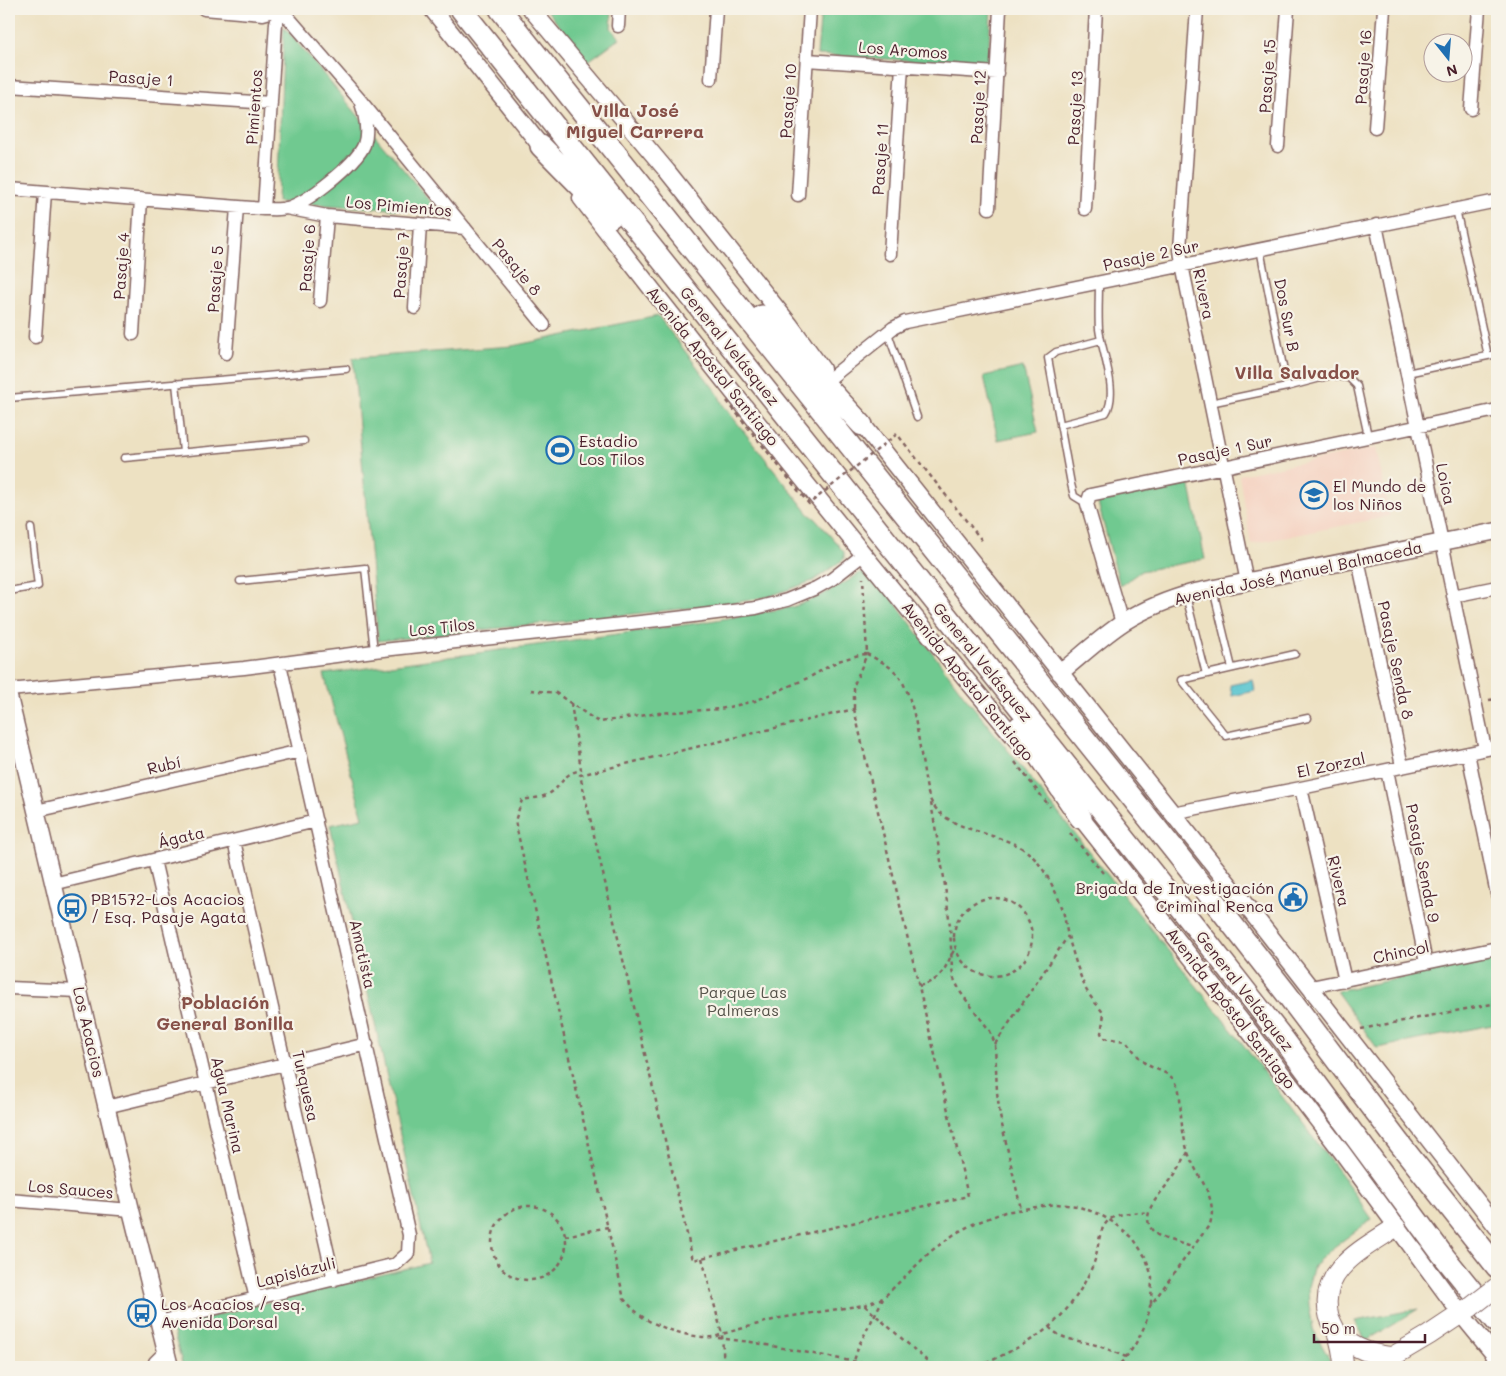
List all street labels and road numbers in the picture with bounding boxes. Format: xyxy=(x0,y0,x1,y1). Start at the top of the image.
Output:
street label: Pasaje 16 xyxy=(1349,29,1376,105)
street label: Los Aromos xyxy=(858,36,948,63)
street label: Pasaje 15 xyxy=(1253,38,1280,114)
street label: Pasaje 10 xyxy=(774,63,801,139)
street label: Pasaje 1 xyxy=(108,65,174,90)
street label: Pimientos xyxy=(240,69,267,145)
street label: Pasaje 12 xyxy=(965,69,990,144)
street label: Pasaje 13 xyxy=(1062,70,1087,146)
street label: Pasaje 11 xyxy=(867,122,892,196)
street label: Los Pimientos xyxy=(345,190,453,221)
street label: Pasaje 6 xyxy=(294,224,319,292)
street label: Pasaje 4 xyxy=(108,231,133,300)
street label: Pasaje 7 xyxy=(388,231,413,299)
street label: Pasaje 8 xyxy=(488,234,547,300)
street label: Pasaje 2 Sur xyxy=(1101,234,1201,275)
street label: Pasaje 5 xyxy=(202,245,227,313)
street label: Rivera xyxy=(1189,267,1220,321)
street label: Dos Sur B xyxy=(1270,276,1305,353)
street label: Avenida Apóstol Santiago xyxy=(643,282,784,450)
street label: General Velásquez xyxy=(676,282,785,410)
street label: Pasaje 1 Sur xyxy=(1176,429,1274,470)
street label: Loica xyxy=(1432,461,1461,507)
street label: Avenida José Manuel Balmaceda xyxy=(1172,536,1424,609)
street label: Avenida Apóstol Santiago xyxy=(898,597,1039,765)
street label: General Velásquez xyxy=(929,598,1038,726)
street label: Pasaje Senda 8 xyxy=(1374,599,1419,721)
street label: Los Tilos xyxy=(408,613,476,640)
street label: El Zorzal xyxy=(1295,747,1367,782)
street label: Rubí xyxy=(145,750,183,779)
street label: Pasaje Senda 9 xyxy=(1402,802,1445,924)
street label: Ágata xyxy=(155,821,206,852)
street label: Rivera xyxy=(1323,853,1356,908)
street label: Amatista xyxy=(345,917,382,991)
street label: Avenida Apóstol Santiago xyxy=(1162,923,1301,1093)
street label: General Velásquez xyxy=(1192,926,1299,1055)
street label: Chincol xyxy=(1371,935,1431,968)
street label: Los Acacios xyxy=(69,984,110,1079)
street label: Turquesa xyxy=(288,1048,325,1124)
street label: Agua Marina xyxy=(207,1054,250,1155)
street label: Los Sauces xyxy=(27,1174,115,1203)
street label: Lapislázuli xyxy=(254,1251,338,1292)

